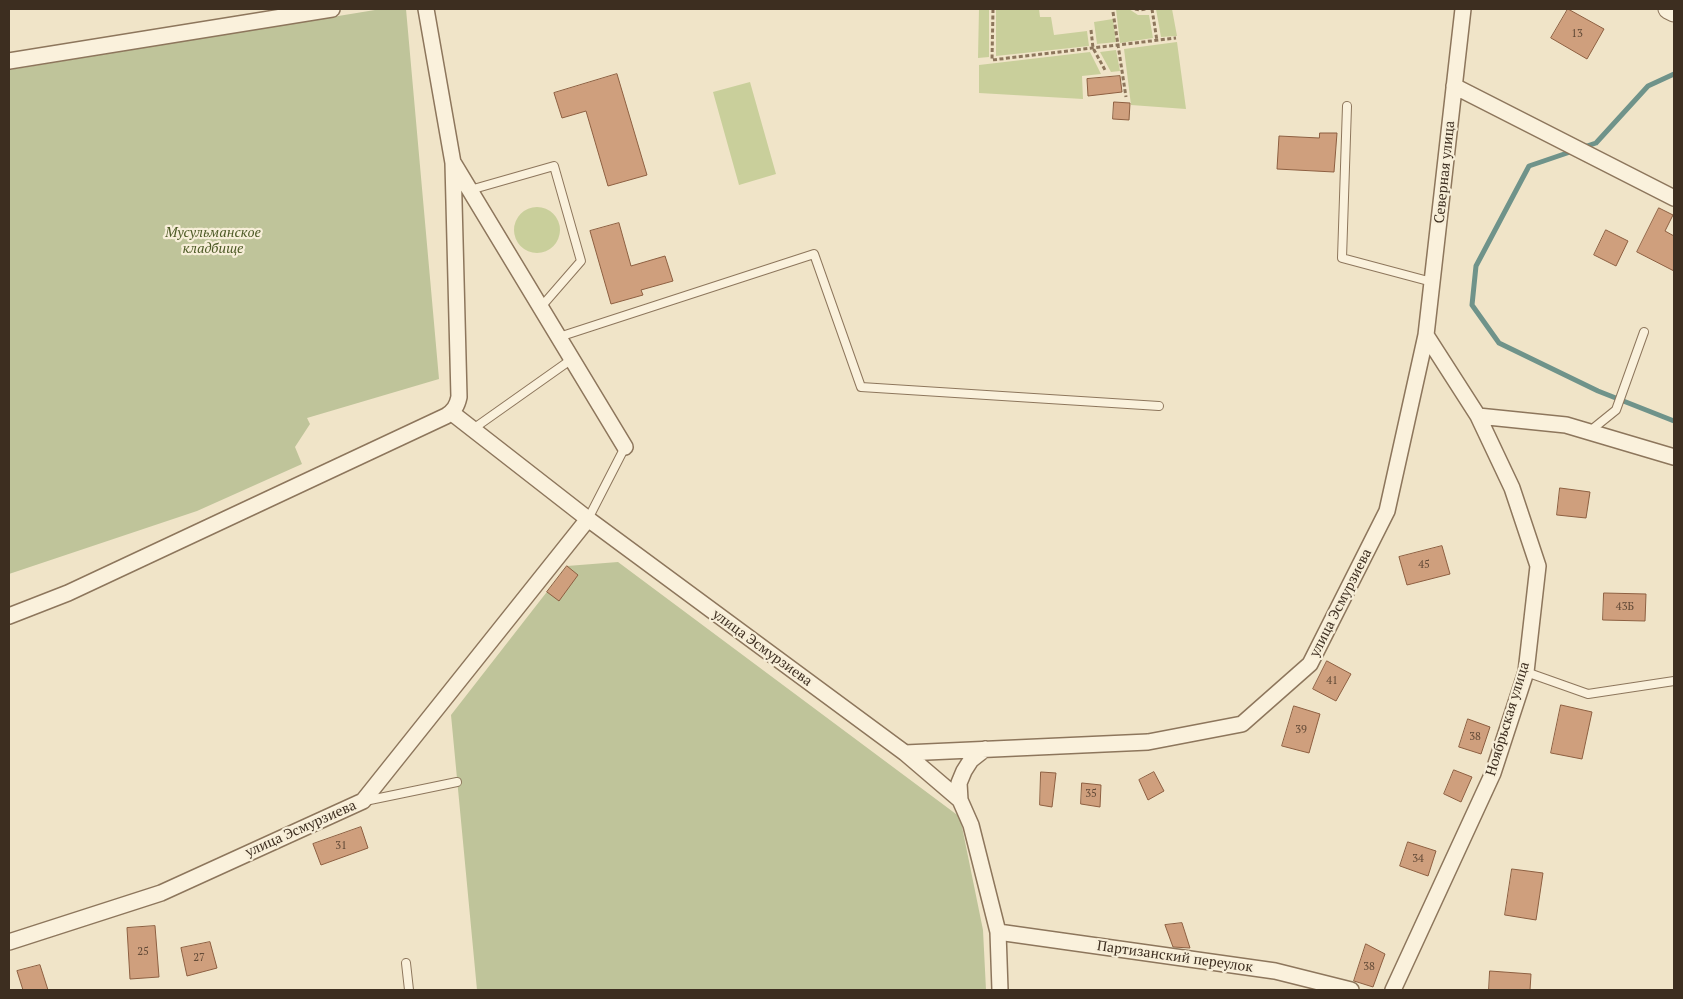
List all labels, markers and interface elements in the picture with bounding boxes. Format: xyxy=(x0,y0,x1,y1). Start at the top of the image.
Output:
house number: 13 xyxy=(1571,27,1583,41)
street label: Северная улица xyxy=(1431,120,1459,224)
park label: Мусульманское кладбище xyxy=(165,225,261,258)
street label: улица Эсмурзиева xyxy=(1306,546,1376,660)
house number: 45 xyxy=(1418,558,1430,572)
house number: 43Б xyxy=(1616,600,1634,614)
street label: улица Эсмурзиева xyxy=(709,606,815,690)
street label: Ноябрьская улица xyxy=(1483,660,1533,778)
house number: 41 xyxy=(1326,674,1338,688)
house number: 39 xyxy=(1295,723,1307,737)
house number: 38 xyxy=(1469,730,1481,744)
house number: 35 xyxy=(1085,787,1097,801)
street label: улица Эсмурзиева xyxy=(243,797,359,861)
house number: 31 xyxy=(335,839,347,853)
house number: 34 xyxy=(1412,852,1424,866)
street label: Партизанский переулок xyxy=(1096,938,1254,976)
house number: 25 xyxy=(137,945,149,959)
house number: 27 xyxy=(193,951,205,965)
house number: 38 xyxy=(1363,960,1375,974)

